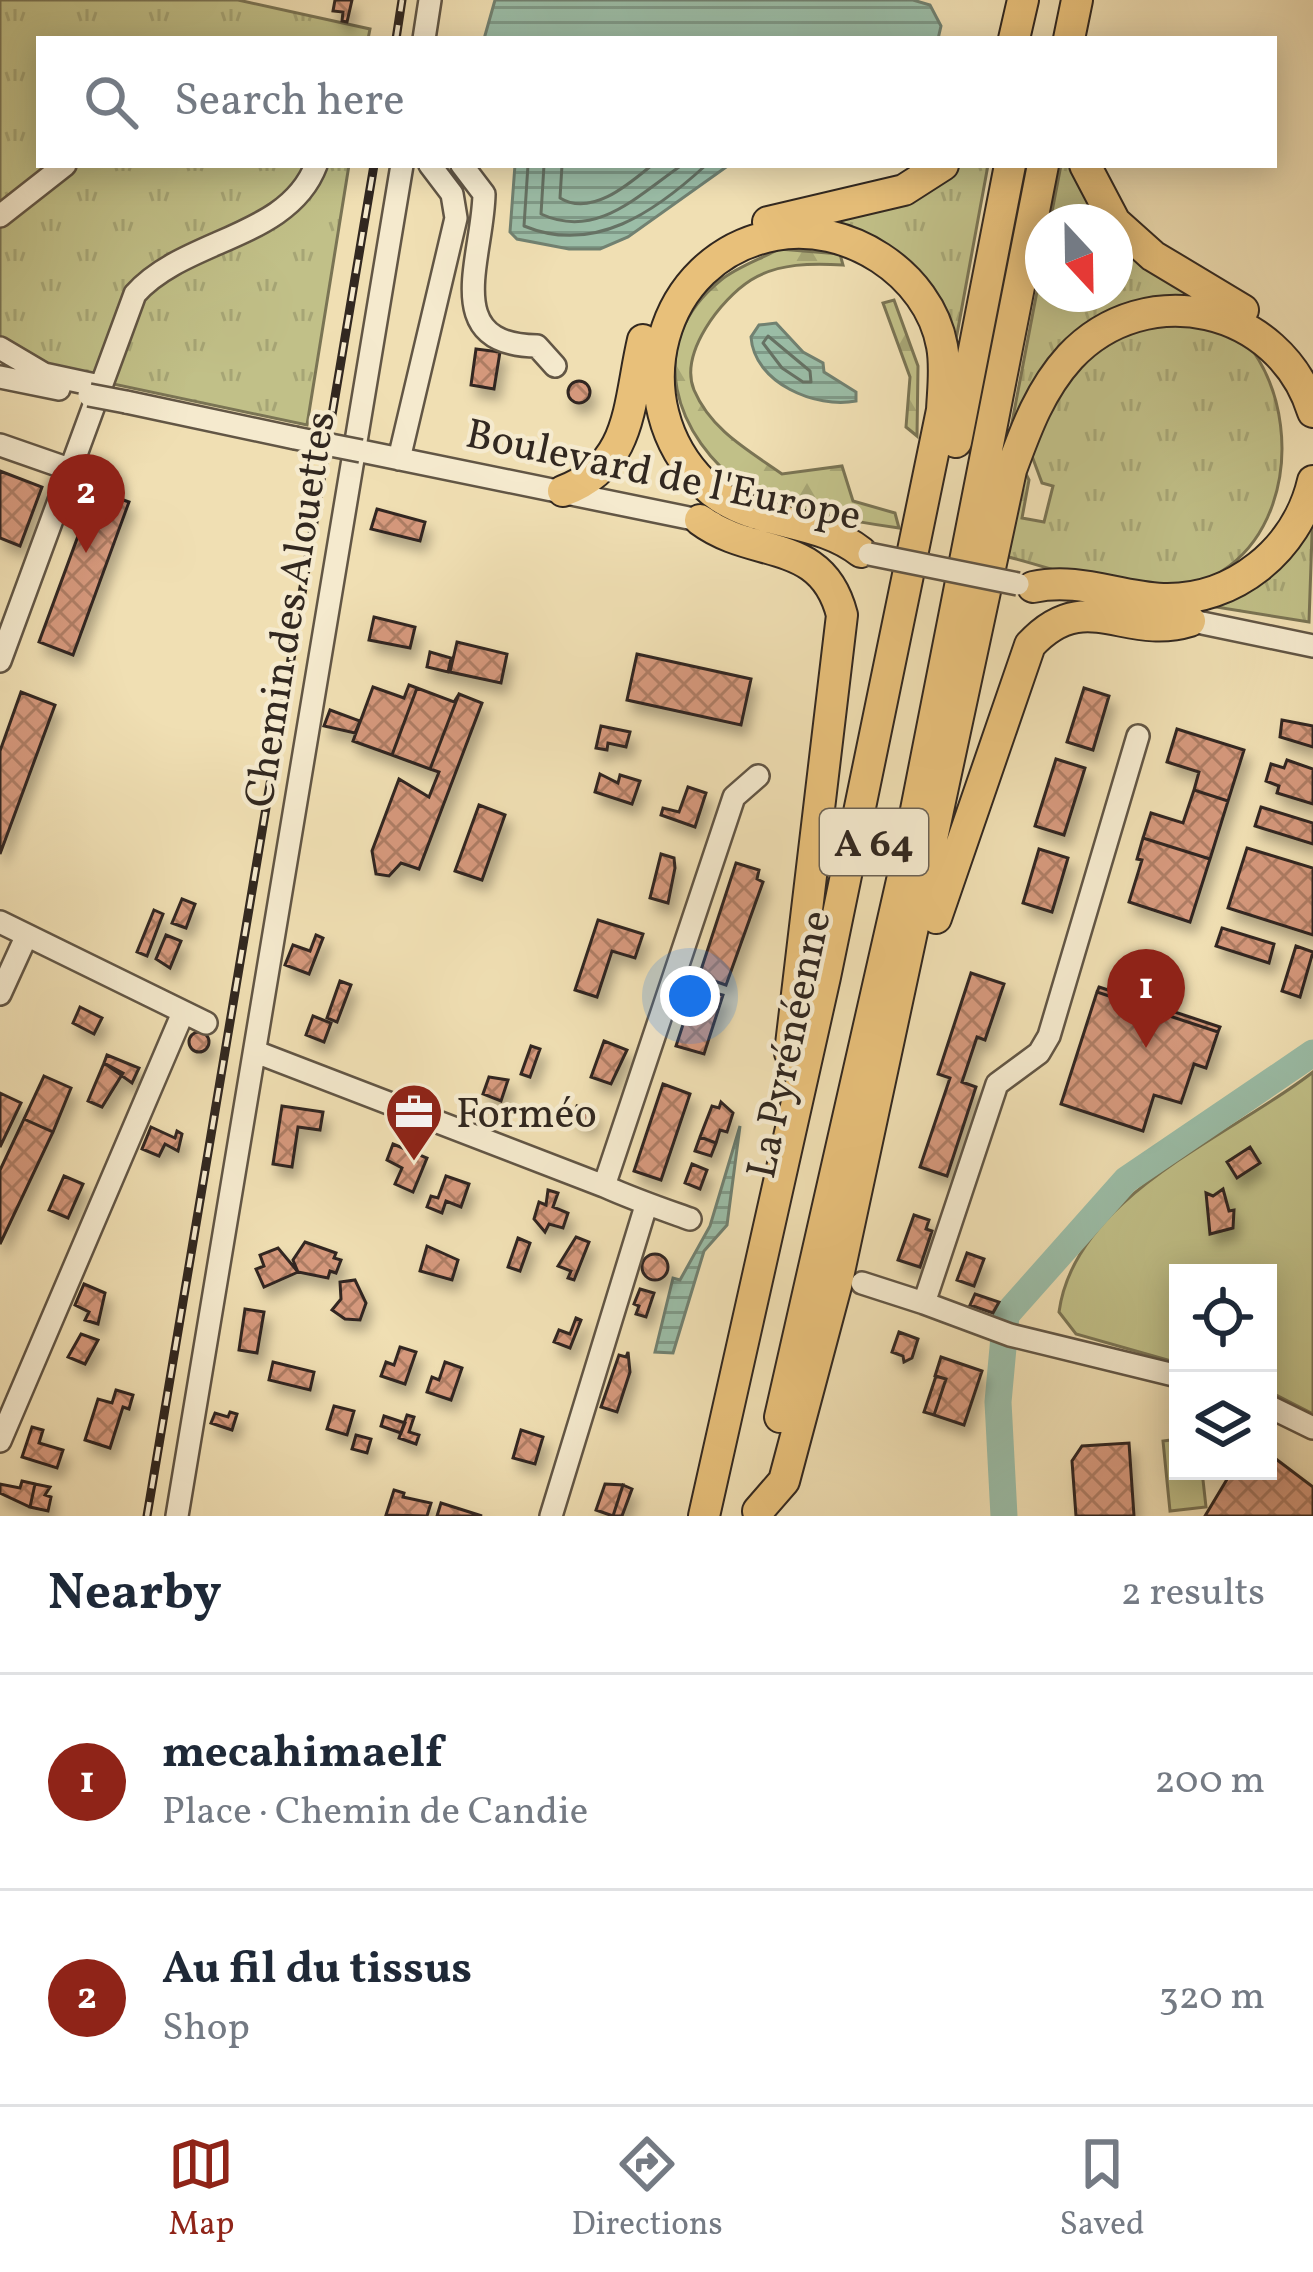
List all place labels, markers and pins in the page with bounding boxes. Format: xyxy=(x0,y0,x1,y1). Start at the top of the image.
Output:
pin: 2 xyxy=(47,454,125,553)
pin: 1 xyxy=(1107,949,1185,1048)
office icon: Forméo xyxy=(383,1081,445,1163)
place label: Forméo xyxy=(456,1087,597,1146)

